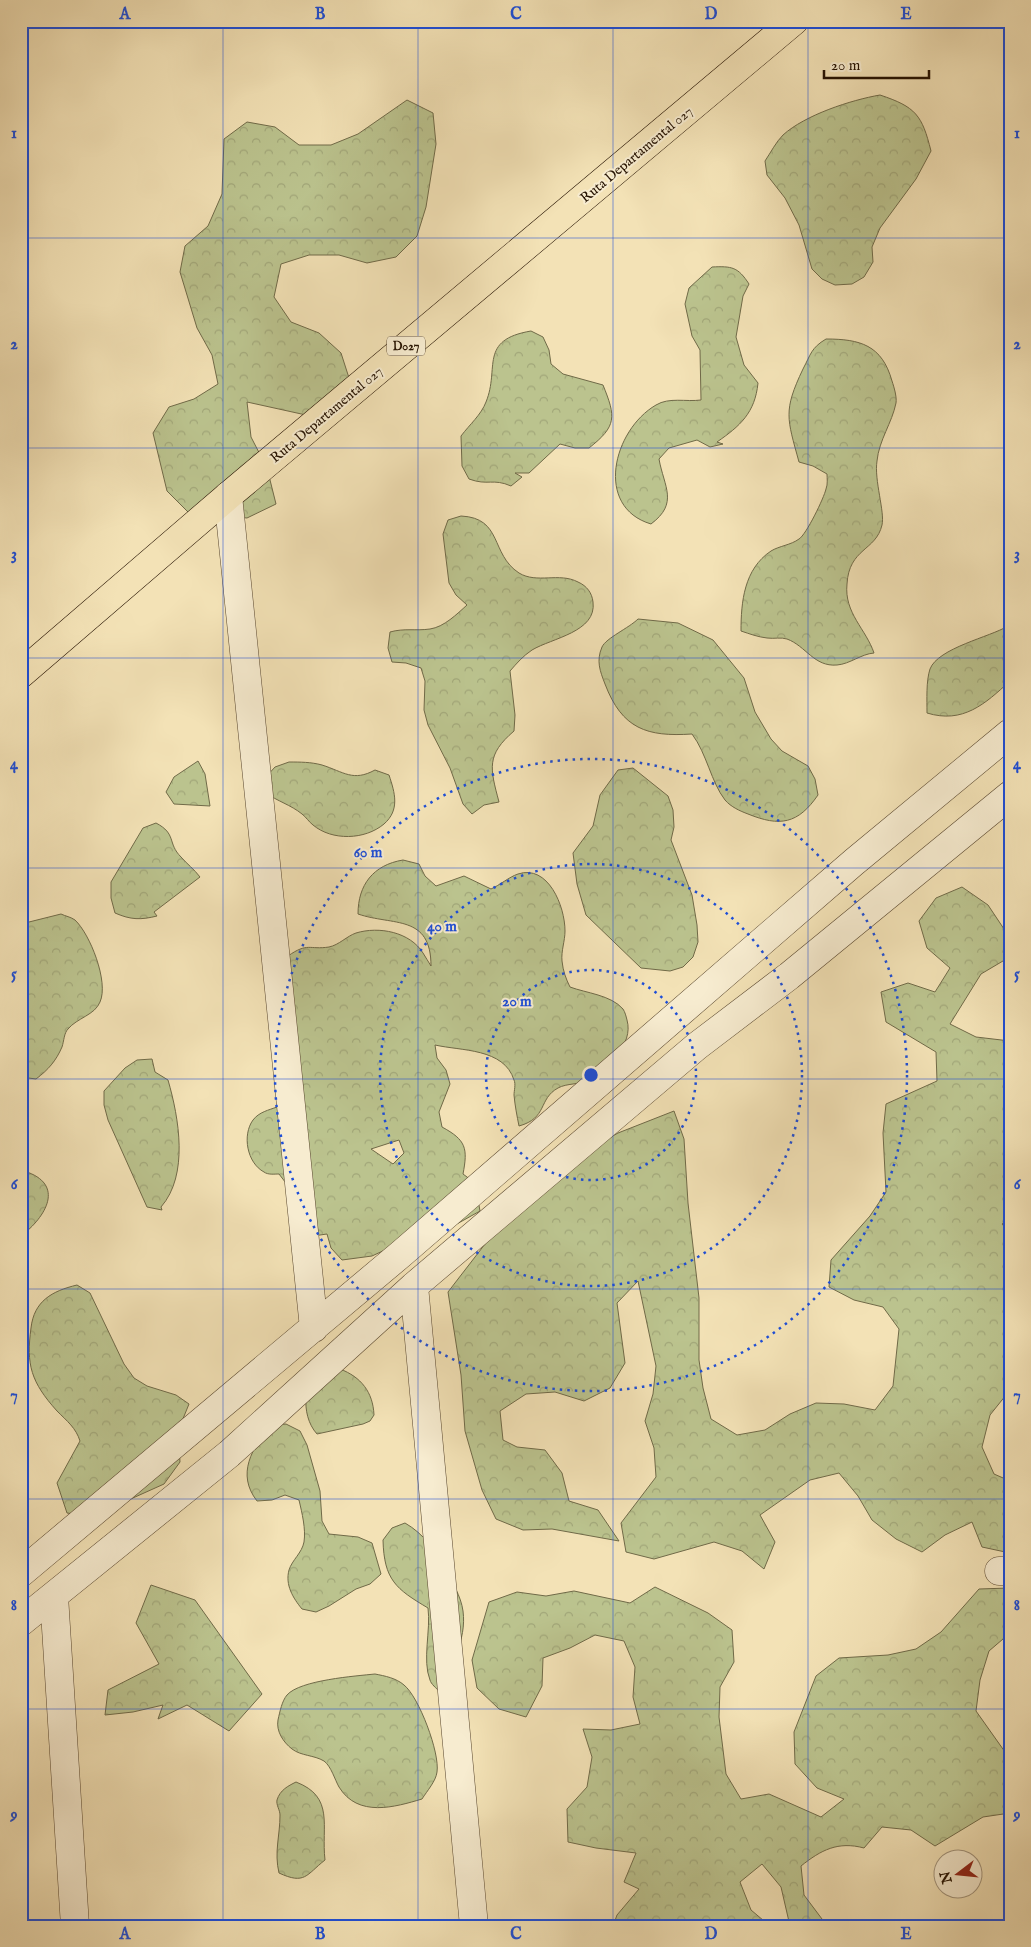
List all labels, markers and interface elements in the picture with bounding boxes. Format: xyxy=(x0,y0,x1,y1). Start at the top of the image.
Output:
text: A xyxy=(119,5,132,25)
text: B xyxy=(315,5,326,25)
text: C xyxy=(510,5,522,25)
text: D xyxy=(705,5,718,25)
text: E xyxy=(900,5,912,25)
scale bar xyxy=(824,48,928,80)
text: 20 m xyxy=(831,56,861,75)
street label: Ruta Departamental 027 xyxy=(577,102,697,207)
text: 1 xyxy=(11,124,17,144)
text: 1 xyxy=(1014,124,1020,144)
text: 2 xyxy=(10,335,18,355)
text: 2 xyxy=(1013,335,1021,355)
road number: D027 xyxy=(387,336,425,356)
street label: Ruta Departamental 027 xyxy=(267,362,387,467)
text: 3 xyxy=(11,545,17,565)
text: 3 xyxy=(1014,545,1020,565)
text: 4 xyxy=(10,755,19,775)
text: 4 xyxy=(1013,755,1022,775)
text: 60 m xyxy=(354,843,383,862)
text: 40 m xyxy=(427,917,457,936)
text: 5 xyxy=(11,965,17,985)
text: 5 xyxy=(1014,965,1020,985)
text: 20 m xyxy=(502,992,532,1011)
centre of rings xyxy=(582,1066,600,1084)
text: 6 xyxy=(11,1175,19,1195)
text: 6 xyxy=(1014,1175,1022,1195)
text: 7 xyxy=(10,1386,18,1406)
text: 7 xyxy=(1013,1386,1021,1406)
text: 8 xyxy=(11,1596,17,1616)
text: 8 xyxy=(1014,1596,1020,1616)
text: 9 xyxy=(10,1806,18,1826)
text: 9 xyxy=(1013,1806,1021,1826)
north arrow xyxy=(934,1850,984,1900)
text: N xyxy=(936,1869,957,1887)
text: A xyxy=(119,1925,132,1945)
text: B xyxy=(315,1925,326,1945)
text: C xyxy=(510,1925,522,1945)
text: D xyxy=(705,1925,718,1945)
text: E xyxy=(900,1925,912,1945)

